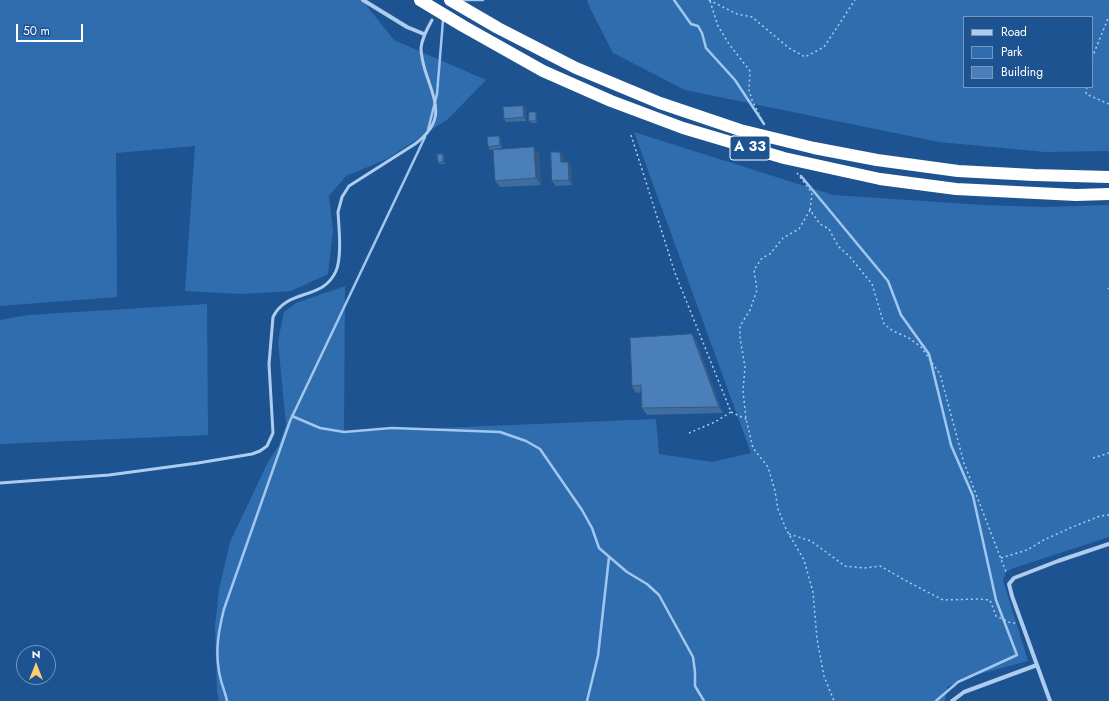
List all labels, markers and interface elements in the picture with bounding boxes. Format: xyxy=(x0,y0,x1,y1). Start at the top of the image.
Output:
scale bar xyxy=(18,16,85,42)
legend xyxy=(963,16,1093,88)
text: 50 m xyxy=(23,22,50,40)
text: Road xyxy=(1001,23,1027,41)
text: Park xyxy=(1001,43,1022,61)
text: Building xyxy=(1001,63,1043,81)
road number: A 33 xyxy=(730,136,770,160)
north arrow xyxy=(16,645,56,685)
text: N xyxy=(32,646,40,662)

